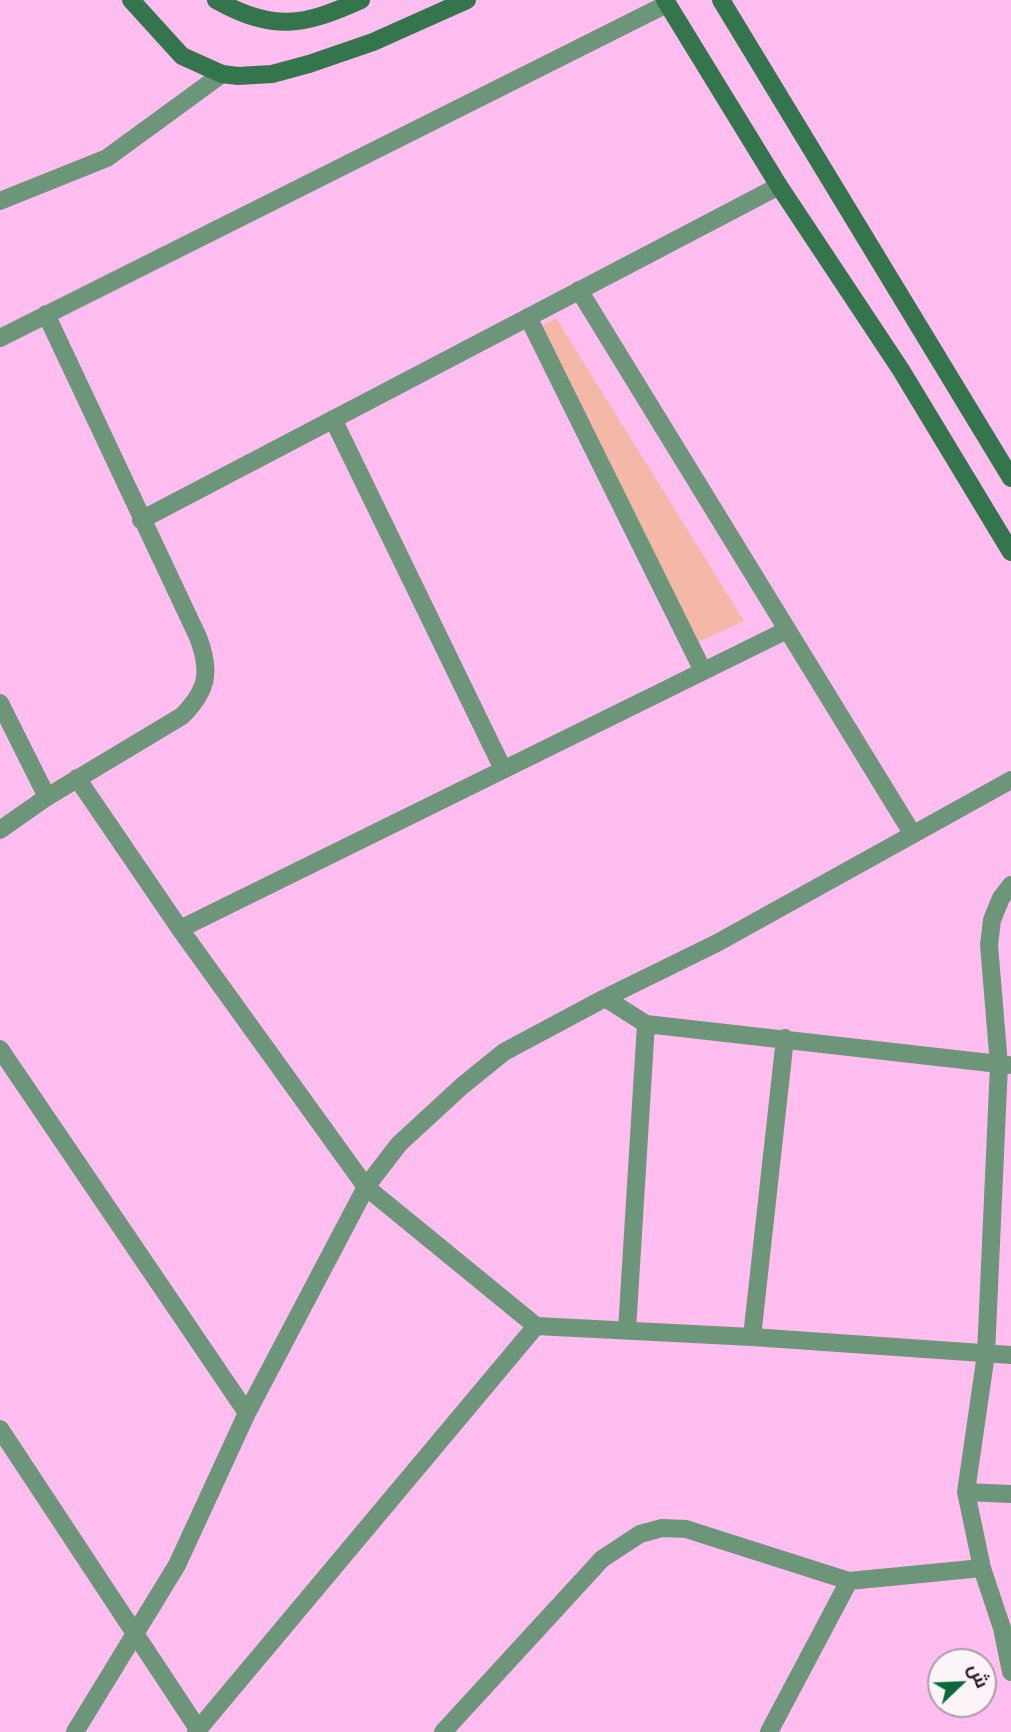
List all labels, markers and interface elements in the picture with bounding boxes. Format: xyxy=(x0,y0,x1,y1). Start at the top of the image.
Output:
north arrow xyxy=(927,1648,997,1718)
text: ش xyxy=(964,1660,995,1691)

